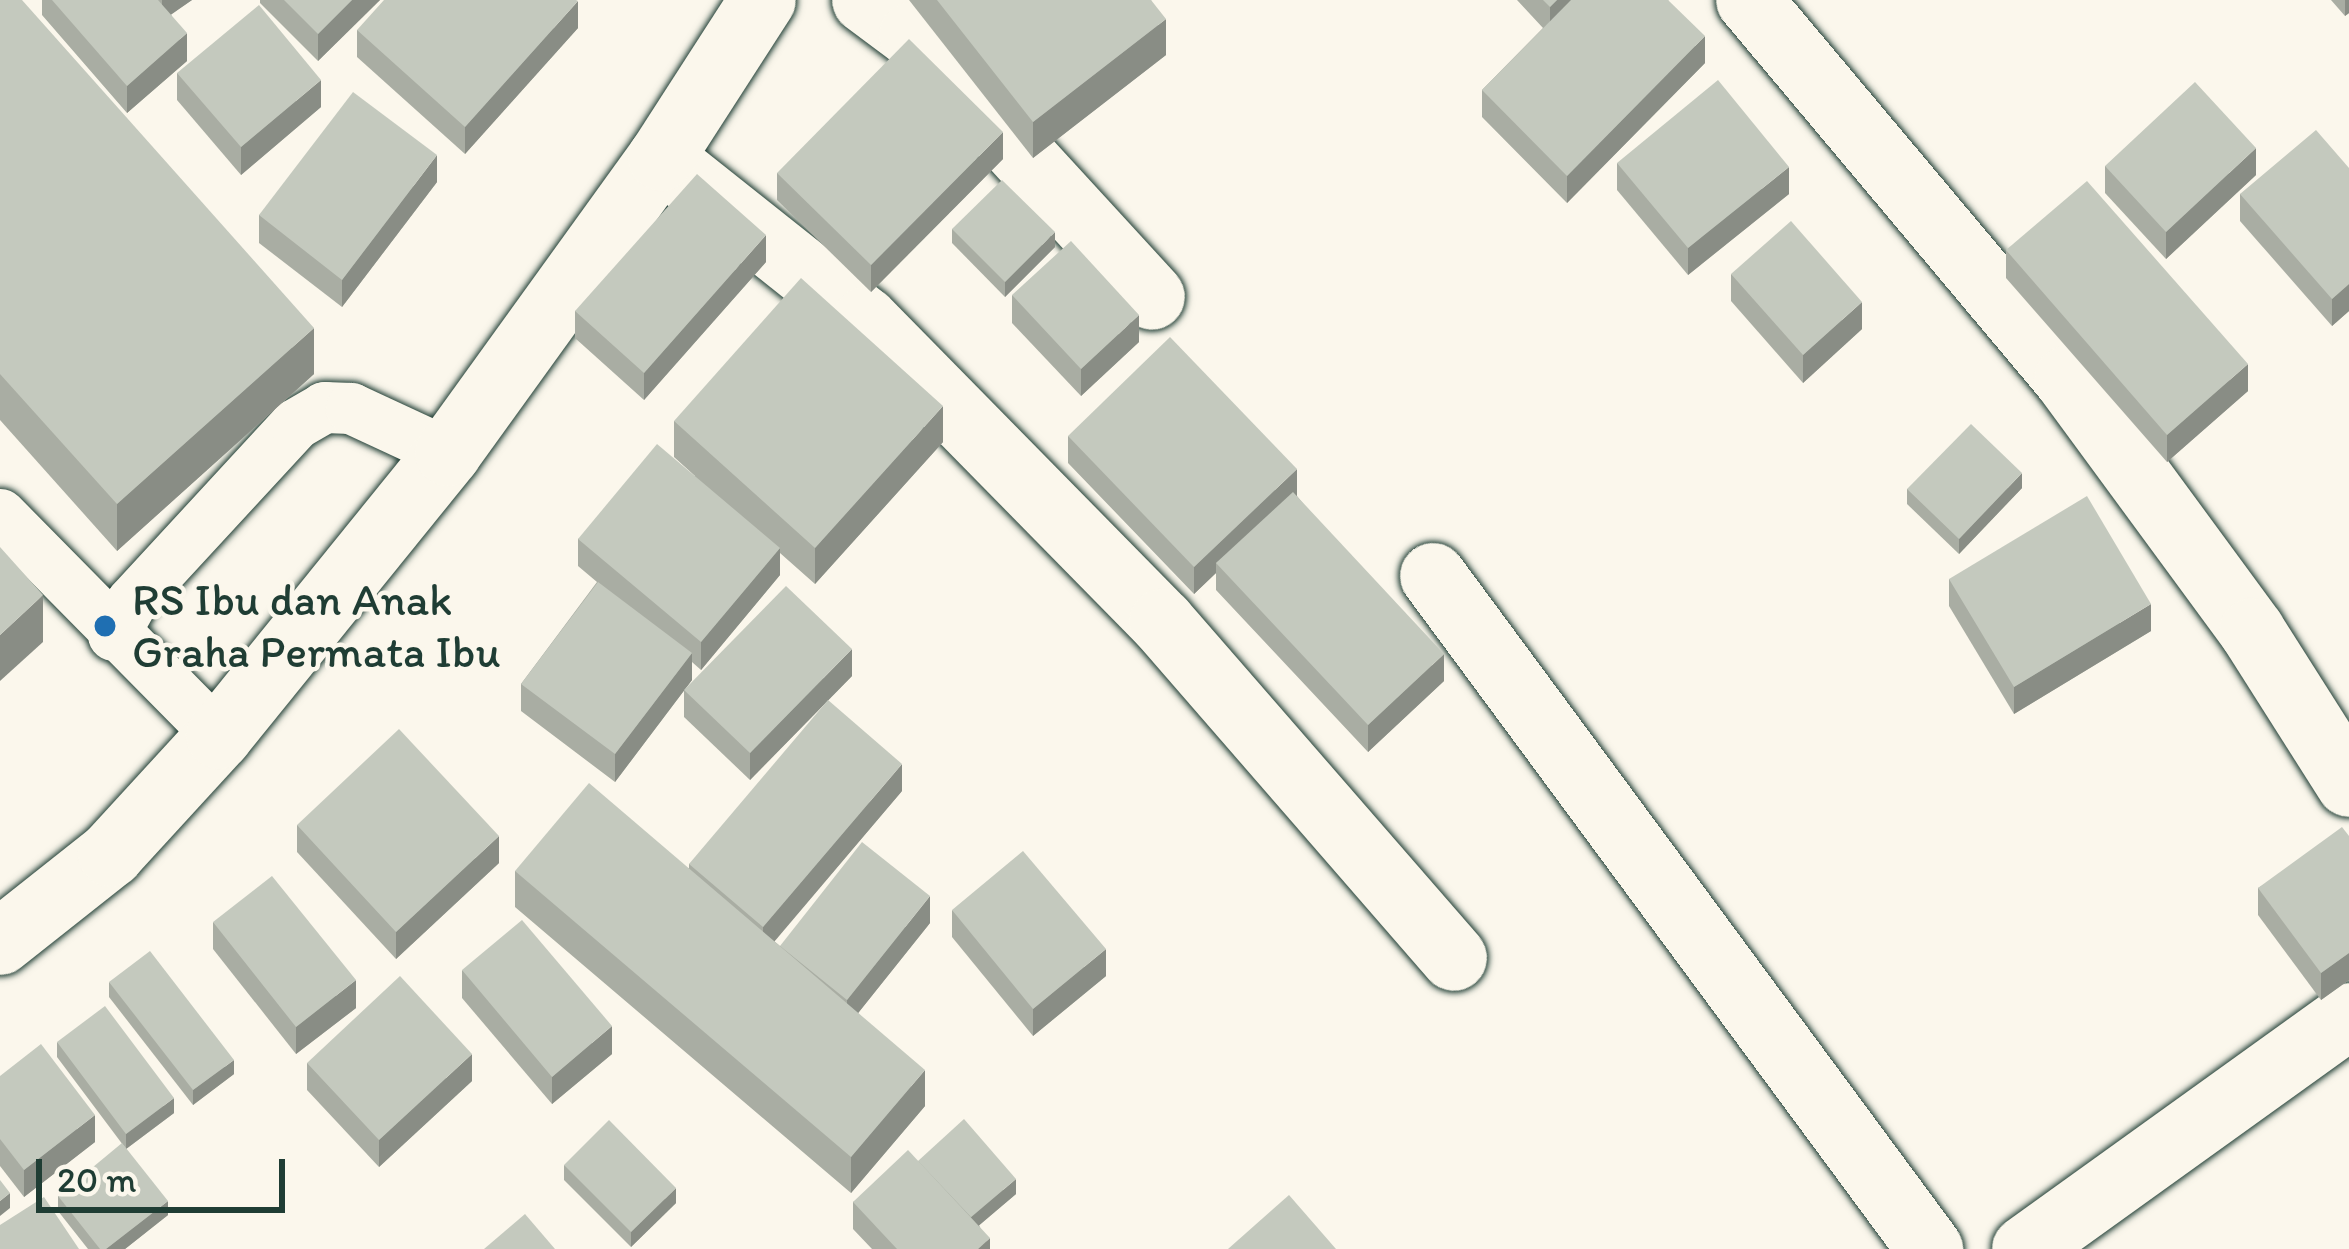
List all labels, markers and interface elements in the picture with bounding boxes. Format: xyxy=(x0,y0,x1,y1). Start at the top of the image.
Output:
place label: RS Ibu dan Anak Graha Permata Ibu xyxy=(132,573,497,679)
marker: RS Ibu dan Anak Graha Permata Ibu xyxy=(89,610,121,642)
scale bar xyxy=(42,1135,291,1209)
text: 20 m xyxy=(57,1158,137,1201)

